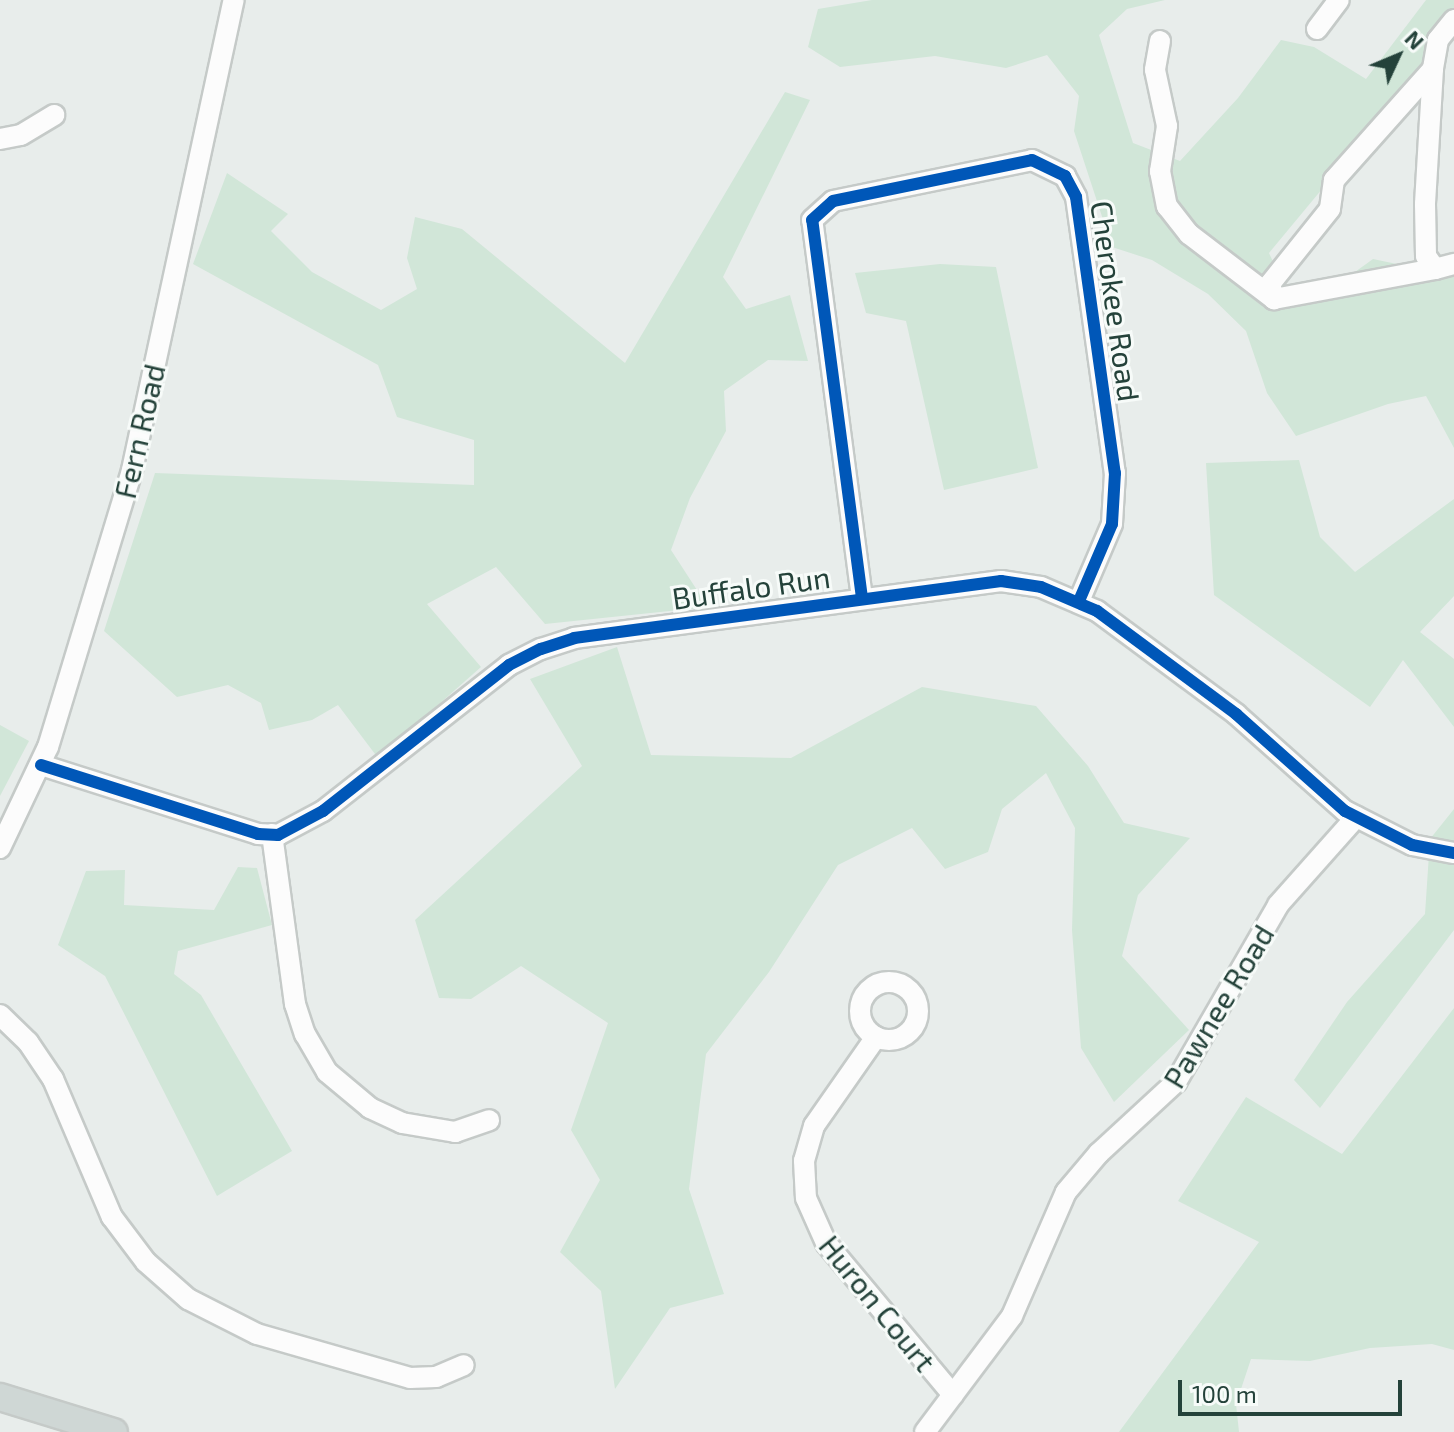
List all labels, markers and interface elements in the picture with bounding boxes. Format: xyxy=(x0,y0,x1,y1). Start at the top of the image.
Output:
north arrow xyxy=(1358,16,1438,96)
text: N xyxy=(1400,25,1430,54)
street label: Cherokee Road xyxy=(1084,198,1148,404)
street label: Fern Road xyxy=(106,360,172,502)
street label: Buffalo Run xyxy=(670,558,832,616)
street label: Pawnee Road xyxy=(1155,918,1281,1094)
street label: Huron Court xyxy=(812,1228,944,1378)
scale bar xyxy=(1182,1364,1406,1414)
text: 100 m xyxy=(1192,1379,1257,1408)

